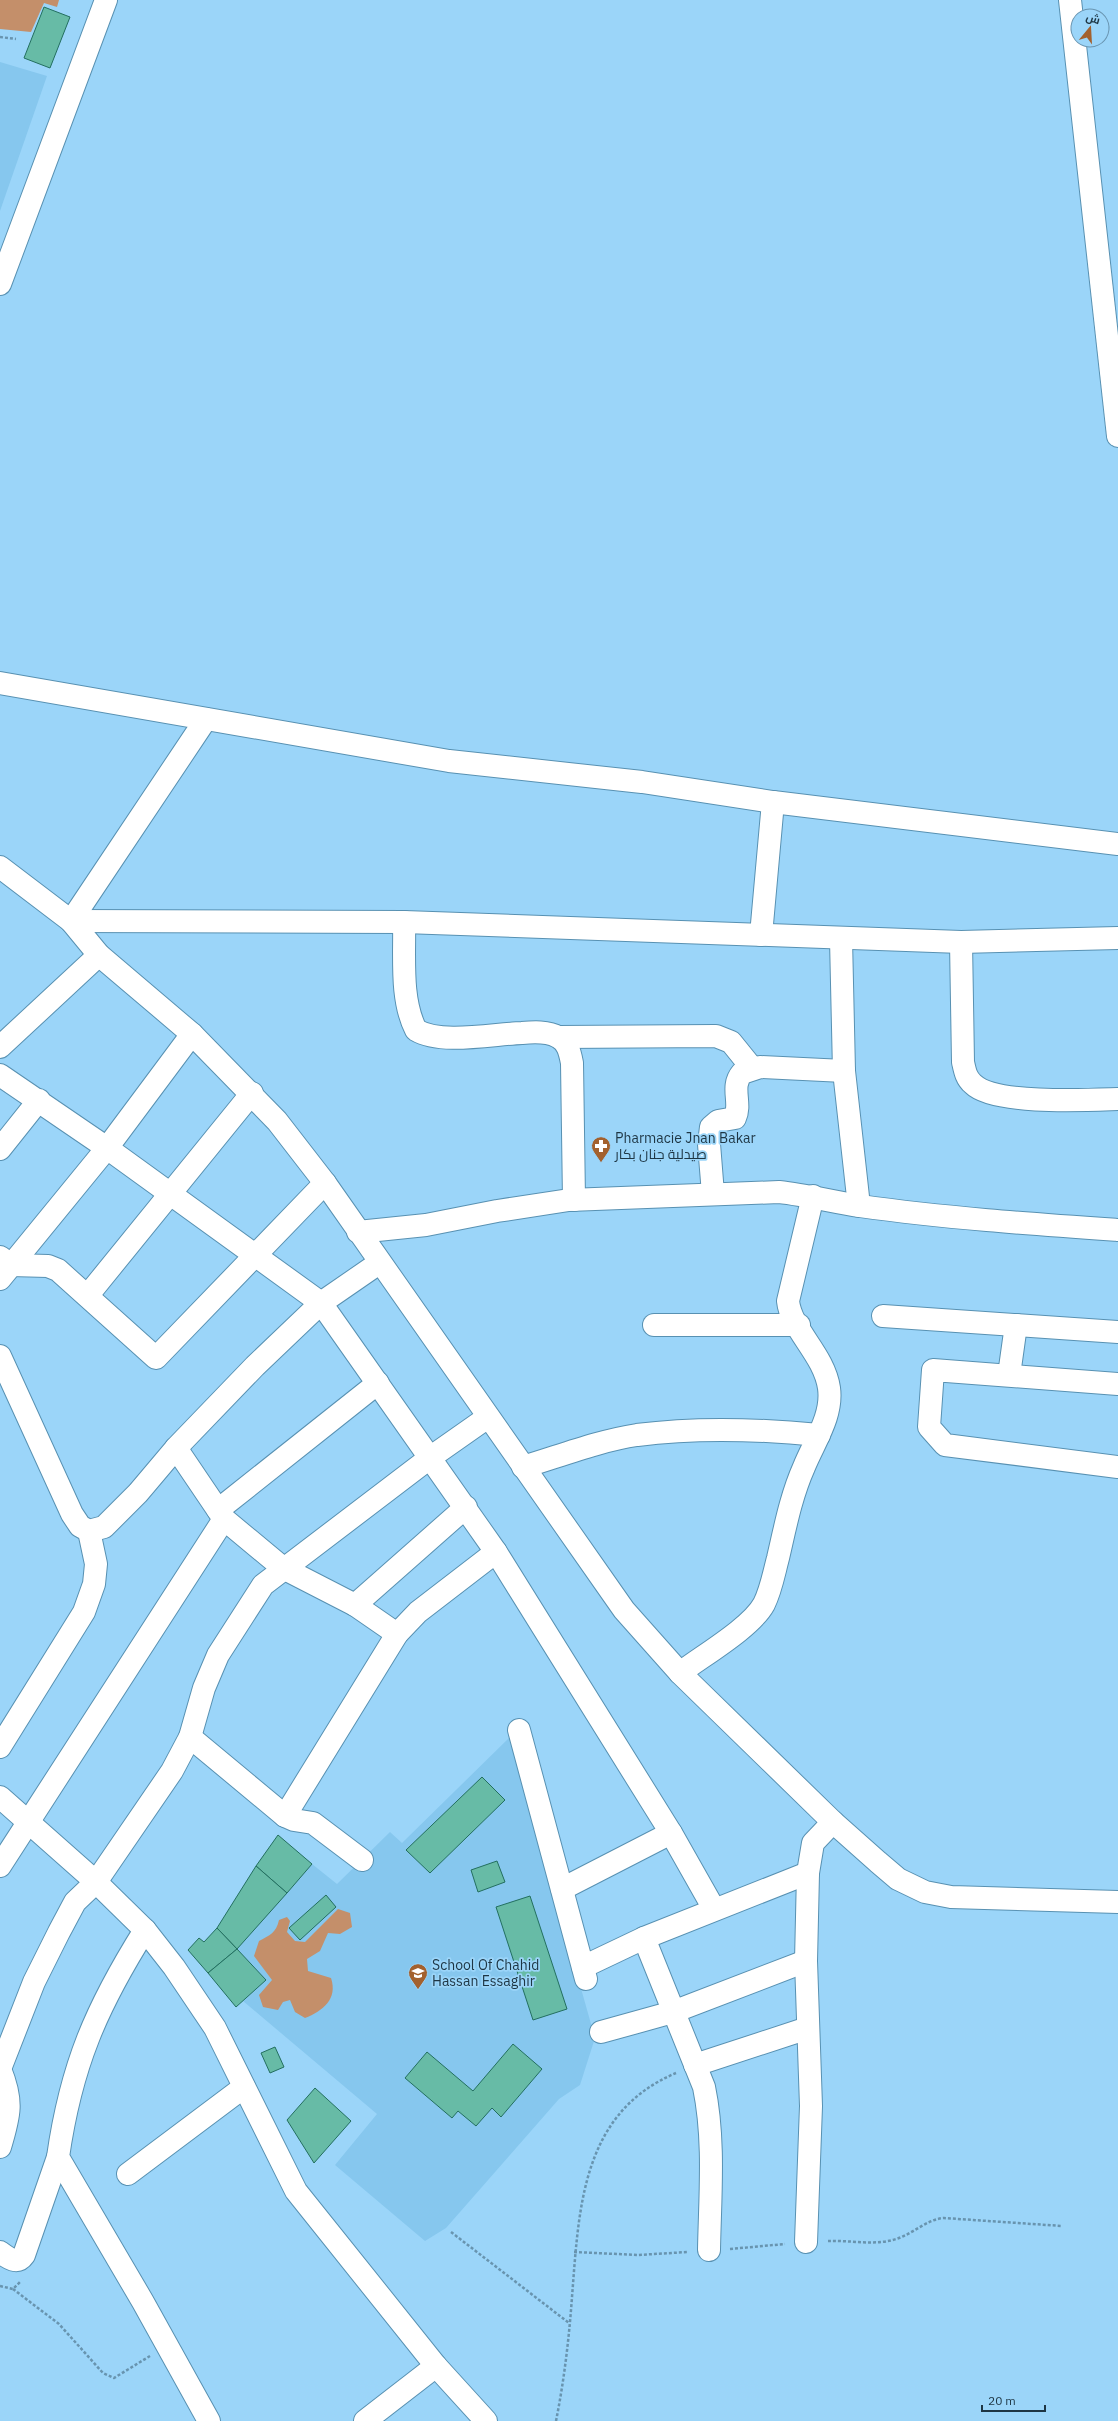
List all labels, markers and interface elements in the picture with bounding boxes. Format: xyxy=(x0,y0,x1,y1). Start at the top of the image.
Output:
north arrow xyxy=(1070,8,1110,48)
text: ش xyxy=(1084,10,1102,27)
place label: Pharmacie Jnan Bakar صيدلية جنان بكار xyxy=(614,1129,756,1163)
pharmacy icon: Pharmacie Jnan Bakar صيدلية جنان بكار xyxy=(590,1135,612,1163)
place label: School Of Chahid Hassan Essaghir xyxy=(432,1956,539,1990)
school or university icon: School Of Chahid Hassan Essaghir xyxy=(407,1962,429,1990)
scale bar xyxy=(982,2387,1045,2413)
text: 20 m xyxy=(988,2393,1016,2408)

